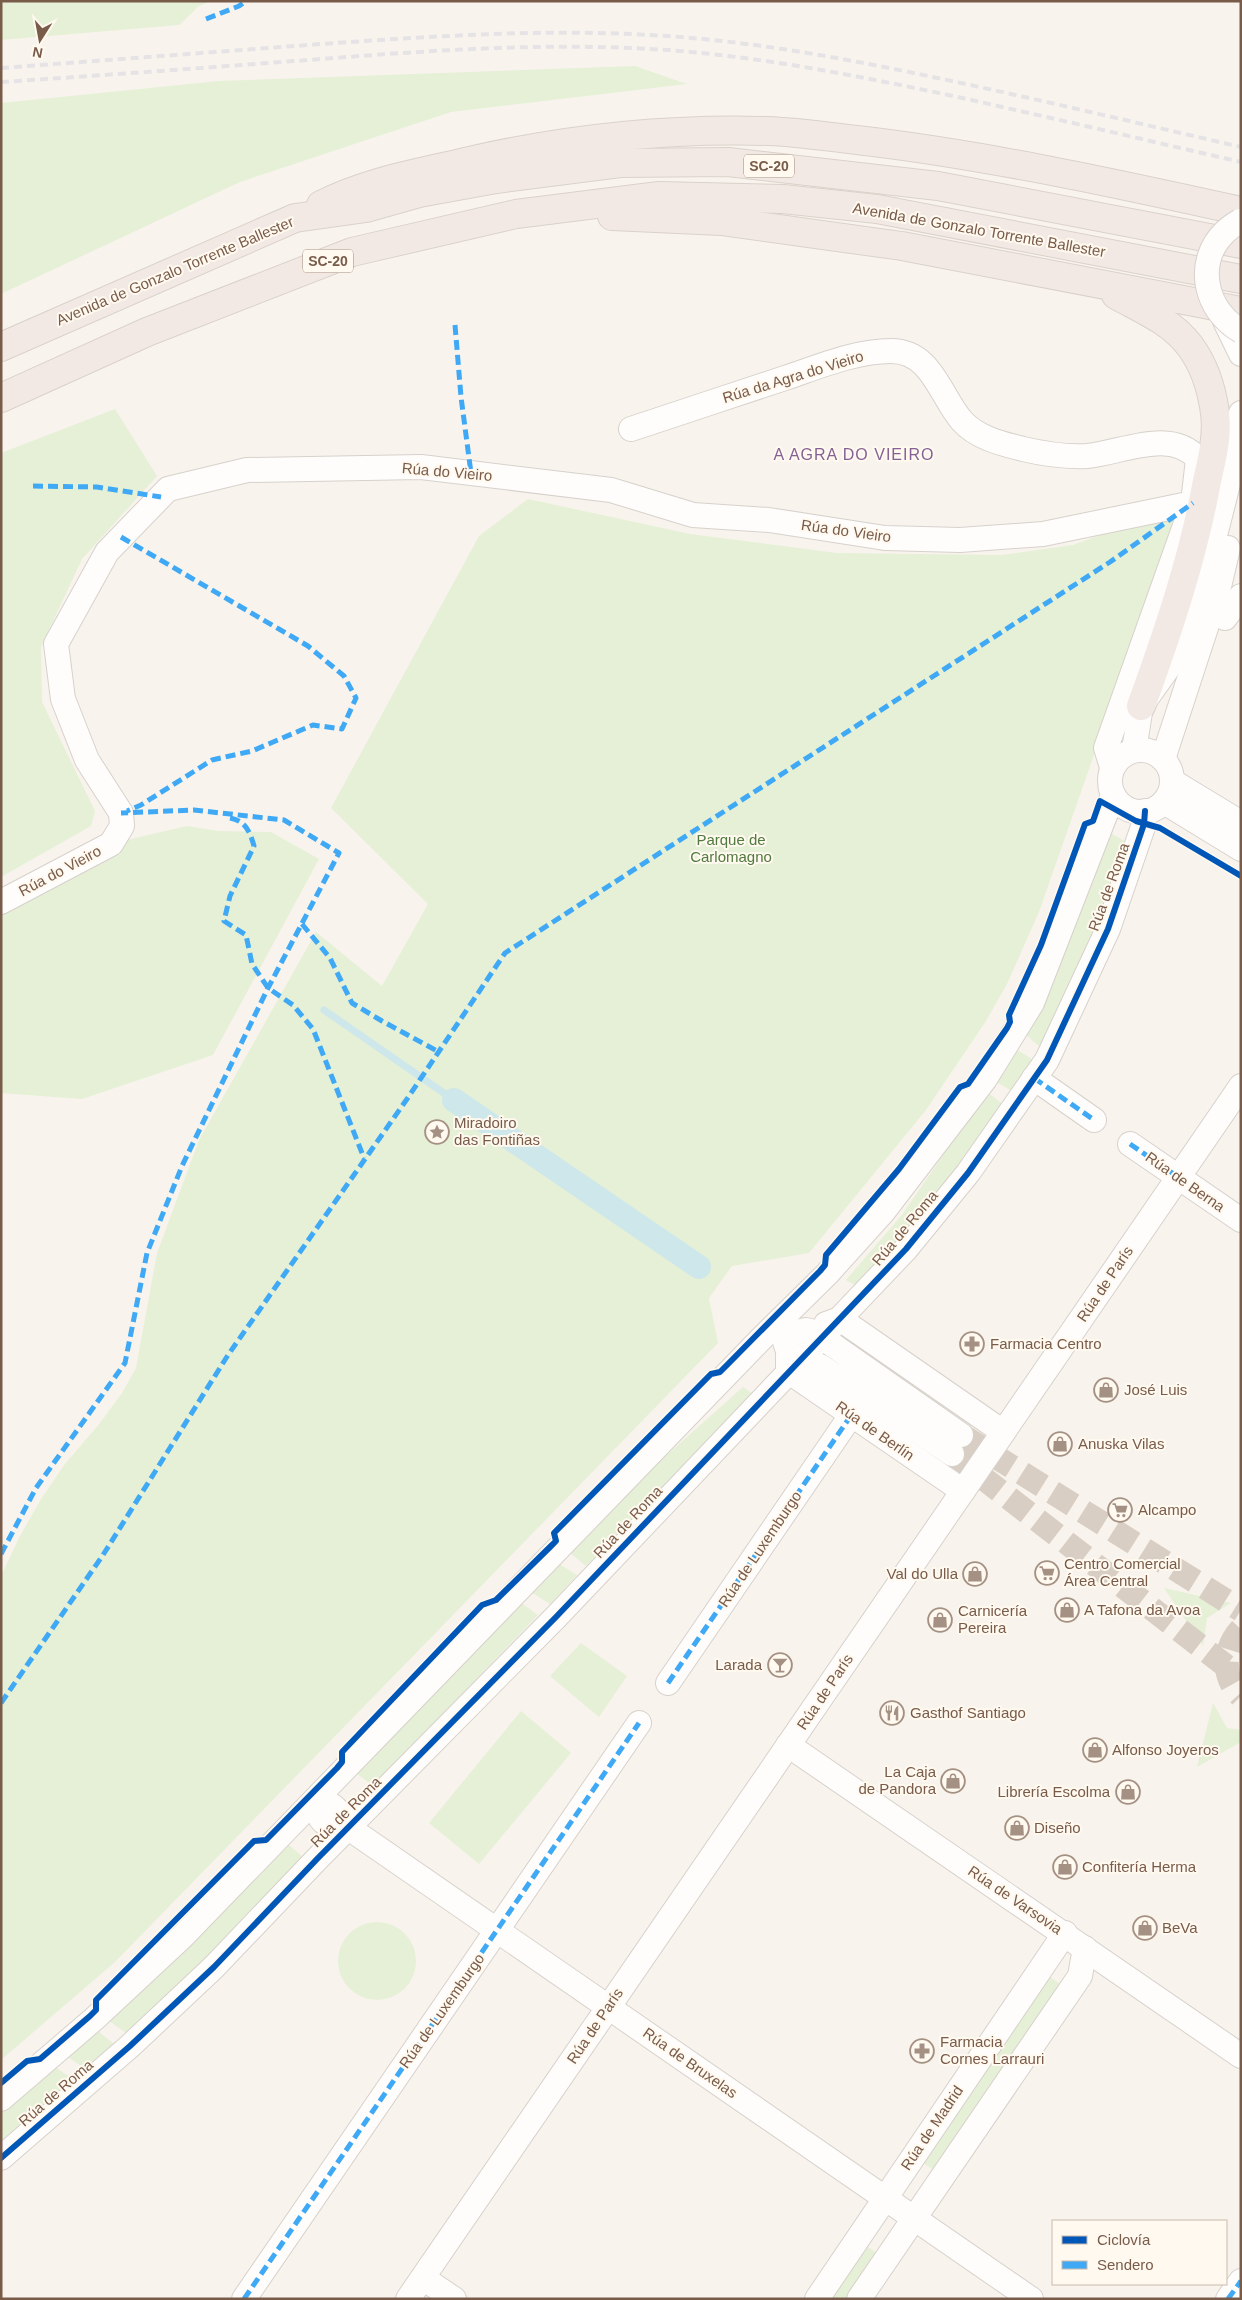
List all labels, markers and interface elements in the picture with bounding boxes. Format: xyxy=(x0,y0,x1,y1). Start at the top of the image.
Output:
north arrow xyxy=(15,15,65,65)
text: N xyxy=(31,44,44,62)
road number: SC-20 xyxy=(744,154,794,178)
street label: Avenida de Gonzalo Torrente Ballester xyxy=(851,199,1107,260)
street label: Avenida de Gonzalo Torrente Ballester xyxy=(54,213,296,328)
road number: SC-20 xyxy=(303,250,353,272)
street label: Rúa da Agra do Vieiro xyxy=(720,347,865,406)
district label: A AGRA DO VIEIRO xyxy=(774,446,934,463)
street label: Rúa do Vieiro xyxy=(401,459,493,484)
street label: Rúa do Vieiro xyxy=(800,516,892,545)
park label: Parque de Carlomagno xyxy=(690,831,772,865)
street label: Rúa de Roma xyxy=(1085,840,1133,933)
street label: Rúa do Vieiro xyxy=(16,842,104,899)
place label: Miradoiro das Fontiñas xyxy=(454,1114,540,1148)
place icon: Miradoiro das Fontiñas xyxy=(424,1119,450,1145)
street label: Rúa de Berna xyxy=(1142,1148,1229,1215)
street label: Rúa de Roma xyxy=(868,1186,941,1269)
street label: Rúa de París xyxy=(1073,1243,1136,1325)
pharmacy icon: Farmacia Centro xyxy=(959,1331,985,1357)
place label: Farmacia Centro xyxy=(990,1335,1102,1352)
shop icon: José Luis xyxy=(1093,1377,1119,1403)
place label: José Luis xyxy=(1124,1381,1187,1398)
street label: Rúa de Berlín xyxy=(833,1397,918,1464)
shop icon: Anuska Vilas xyxy=(1047,1431,1073,1457)
place label: Anuska Vilas xyxy=(1078,1435,1164,1452)
street label: Rúa de Roma xyxy=(590,1482,666,1561)
street label: Rúa de Luxemburgo xyxy=(715,1488,805,1610)
supermarket icon: Alcampo xyxy=(1107,1497,1133,1523)
place label: Alcampo xyxy=(1138,1501,1196,1518)
place label: Centro Comercial Área Central xyxy=(1064,1555,1181,1589)
supermarket icon: Centro Comercial Área Central xyxy=(1034,1560,1060,1586)
shop icon: Val do Ulla xyxy=(962,1561,988,1587)
place label: Val do Ulla xyxy=(887,1565,959,1582)
shop icon: A Tafona da Avoa xyxy=(1054,1597,1080,1623)
place label: A Tafona da Avoa xyxy=(1084,1601,1201,1618)
place label: Carnicería Pereira xyxy=(958,1602,1028,1636)
shop icon: Carnicería Pereira xyxy=(927,1607,953,1633)
street label: Rúa de París xyxy=(793,1651,856,1733)
bar icon: Larada xyxy=(767,1652,793,1678)
place label: Larada xyxy=(715,1656,763,1673)
restaurant icon: Gasthof Santiago xyxy=(879,1700,905,1726)
place label: Gasthof Santiago xyxy=(910,1704,1026,1721)
shop icon: Alfonso Joyeros xyxy=(1082,1737,1108,1763)
place label: Alfonso Joyeros xyxy=(1112,1741,1219,1758)
place label: La Caja de Pandora xyxy=(858,1763,937,1797)
shop icon: La Caja de Pandora xyxy=(940,1768,966,1794)
street label: Rúa de Roma xyxy=(307,1772,385,1850)
shop icon: Librería Escolma xyxy=(1115,1779,1141,1805)
place label: Librería Escolma xyxy=(997,1783,1111,1800)
shop icon: Diseño xyxy=(1004,1815,1030,1841)
place label: Diseño xyxy=(1034,1819,1081,1836)
shop icon: Confitería Herma xyxy=(1052,1854,1078,1880)
place label: Confitería Herma xyxy=(1082,1858,1197,1875)
street label: Rúa de Varsovia xyxy=(965,1862,1066,1938)
shop icon: BeVa xyxy=(1132,1915,1158,1941)
place label: BeVa xyxy=(1162,1919,1198,1936)
street label: Rúa de Luxemburgo xyxy=(396,1950,488,2071)
street label: Rúa de París xyxy=(563,1985,626,2067)
street label: Rúa de Bruxelas xyxy=(640,2024,741,2101)
place label: Farmacia Cornes Larrauri xyxy=(940,2033,1044,2067)
pharmacy icon: Farmacia Cornes Larrauri xyxy=(909,2038,935,2064)
street label: Rúa de Roma xyxy=(15,2055,97,2129)
street label: Rúa de Madrid xyxy=(897,2082,966,2173)
legend xyxy=(1052,2220,1227,2285)
text: Ciclovía xyxy=(1097,2231,1151,2248)
text: Sendero xyxy=(1097,2256,1154,2273)

